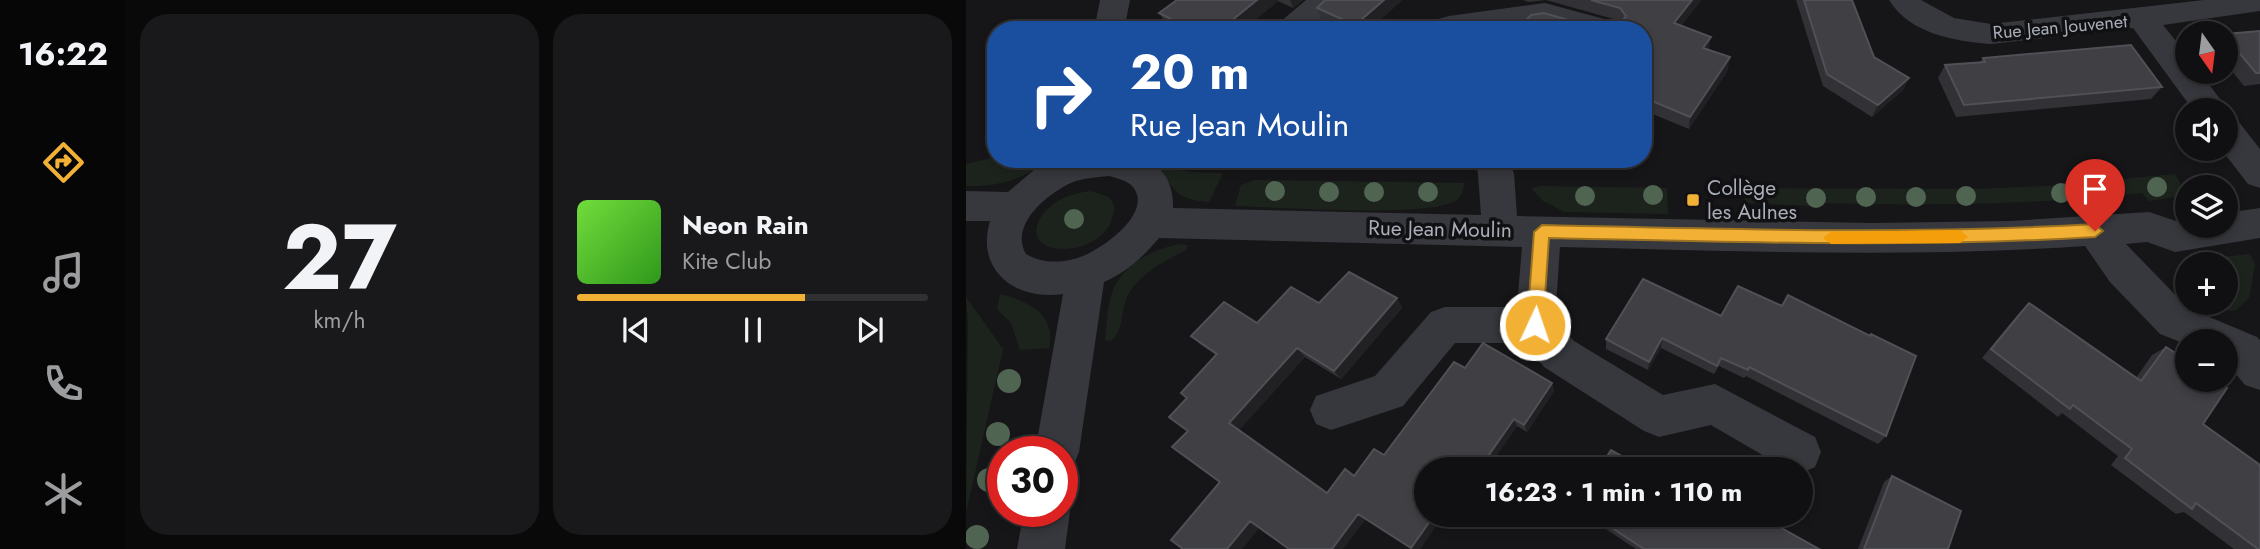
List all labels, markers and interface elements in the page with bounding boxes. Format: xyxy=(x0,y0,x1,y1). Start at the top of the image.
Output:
street label: Rue Jean Jouvenet xyxy=(1992,8,2129,46)
north arrow xyxy=(2175,21,2238,84)
map controls xyxy=(2175,21,2238,392)
text: 16:22 xyxy=(18,31,108,77)
text: 20 m xyxy=(1130,37,1249,107)
icon: right xyxy=(1015,49,1106,140)
button: sound xyxy=(2175,98,2238,161)
text: Rue Jean Moulin xyxy=(1130,102,1349,148)
icon: directions xyxy=(39,138,88,187)
pin xyxy=(2065,159,2125,231)
icon: arrive xyxy=(2076,170,2114,208)
place label: Collège les Aulnes xyxy=(1707,173,1797,227)
button: layers xyxy=(2175,175,2238,238)
text: 27 xyxy=(282,192,397,323)
marker: Collège les Aulnes xyxy=(1685,192,1701,208)
text: Neon Rain xyxy=(682,206,809,244)
street label: Rue Jean Moulin xyxy=(1368,213,1512,245)
text: Kite Club xyxy=(682,244,771,278)
icon: music xyxy=(39,248,88,297)
button: + xyxy=(2175,252,2238,315)
position arrow xyxy=(1498,288,1572,362)
text: km/h xyxy=(314,303,365,337)
icon: previous xyxy=(617,311,655,349)
icon: pause xyxy=(734,311,772,349)
icon: next xyxy=(851,311,889,349)
button: − xyxy=(2175,329,2238,392)
icon: phone xyxy=(39,359,88,408)
speed limit sign: 30 xyxy=(987,436,1078,527)
icon: climate xyxy=(39,469,88,518)
text: 16:23 · 1 min · 110 m xyxy=(1485,473,1742,511)

